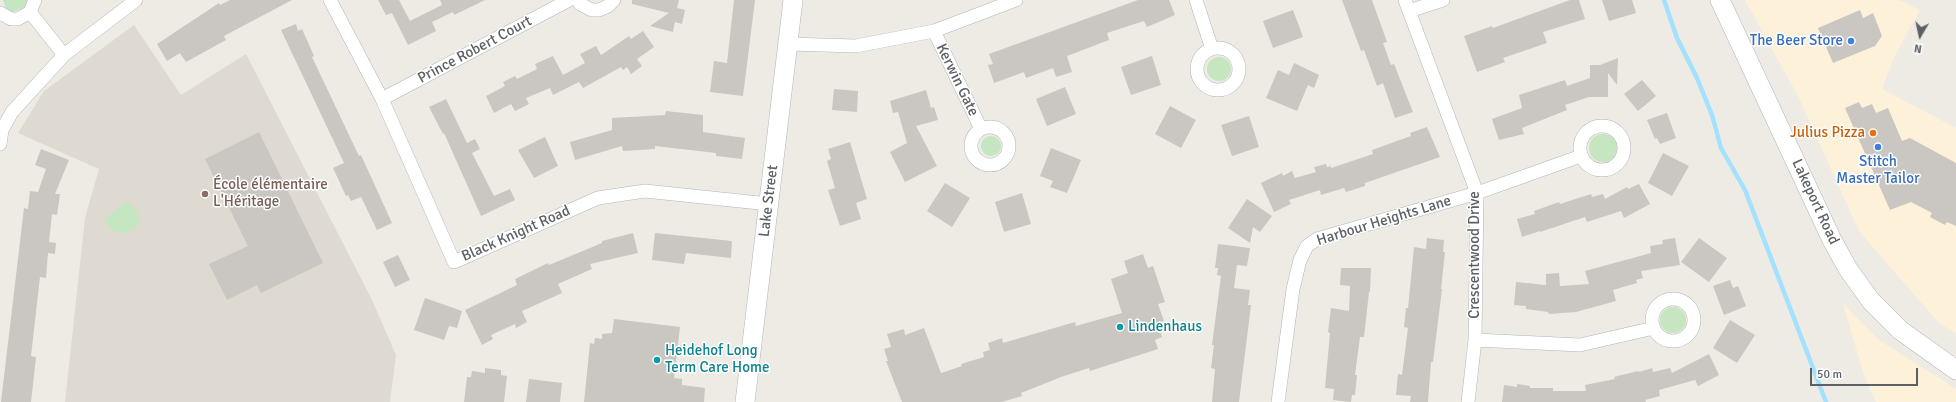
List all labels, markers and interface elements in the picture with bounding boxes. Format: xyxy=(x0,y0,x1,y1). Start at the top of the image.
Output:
street label: Prince Robert Court xyxy=(415,12,535,88)
north arrow xyxy=(1900,16,1940,56)
place label: The Beer Store xyxy=(1750,32,1843,50)
marker: The Beer Store xyxy=(1846,36,1856,46)
street label: Kerwin Gate xyxy=(932,41,982,119)
text: N xyxy=(1913,41,1923,55)
place label: Julius Pizza xyxy=(1790,124,1865,142)
marker: Julius Pizza xyxy=(1868,128,1878,138)
marker: Stitch Master Tailor xyxy=(1873,142,1883,152)
place label: Stitch Master Tailor xyxy=(1836,153,1920,188)
street label: Lakeport Road xyxy=(1787,156,1843,248)
street label: Lake Street xyxy=(756,164,782,238)
place label: École élémentaire L'Héritage xyxy=(213,176,328,211)
marker: École élémentaire L'Héritage xyxy=(200,189,210,199)
street label: Crescentwood Drive xyxy=(1466,191,1484,319)
street label: Harbour Heights Lane xyxy=(1315,192,1453,250)
street label: Black Knight Road xyxy=(459,202,573,266)
place label: Lindenhaus xyxy=(1128,318,1202,336)
marker: Lindenhaus xyxy=(1115,322,1125,332)
place label: Heidehof Long Term Care Home xyxy=(665,342,769,377)
marker: Heidehof Long Term Care Home xyxy=(652,355,662,365)
scale bar xyxy=(1812,360,1920,386)
text: 50 m xyxy=(1817,367,1842,382)

